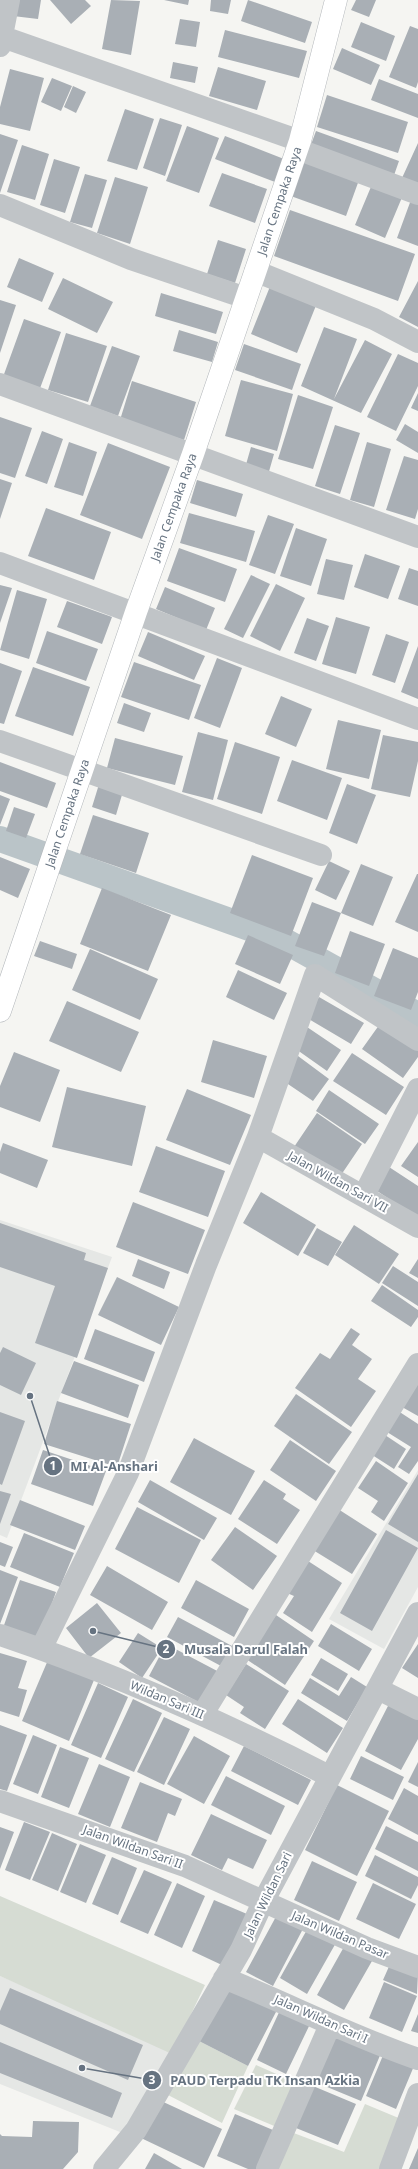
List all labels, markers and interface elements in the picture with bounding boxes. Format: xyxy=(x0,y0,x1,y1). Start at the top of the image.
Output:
street label: Jalan Cempaka Raya xyxy=(252,144,305,258)
street label: Jalan Cempaka Raya xyxy=(146,451,201,564)
street label: Jalan Cempaka Raya xyxy=(40,757,93,870)
street label: Jalan Wildan Sari VII xyxy=(284,1146,391,1216)
callout: MI Al-Anshari xyxy=(43,1454,166,1479)
text: 1 xyxy=(50,1457,56,1474)
text: MI Al-Anshari xyxy=(70,1457,158,1475)
callout: Musala Darul Falah xyxy=(156,1637,316,1662)
text: 2 xyxy=(163,1640,170,1657)
text: Musala Darul Falah xyxy=(184,1640,308,1658)
street label: Wildan Sari III xyxy=(128,1676,207,1723)
street label: Jalan Wildan Sari II xyxy=(80,1820,185,1872)
street label: Jalan Wildan Sari xyxy=(239,1849,296,1942)
street label: Jalan Wildan Pasar xyxy=(288,1906,391,1963)
street label: Jalan Wildan Sari I xyxy=(271,1990,371,2047)
callout: PAUD Terpadu TK Insan Azkia xyxy=(142,2068,368,2093)
text: 3 xyxy=(149,2071,156,2088)
text: PAUD Terpadu TK Insan Azkia xyxy=(170,2071,360,2089)

